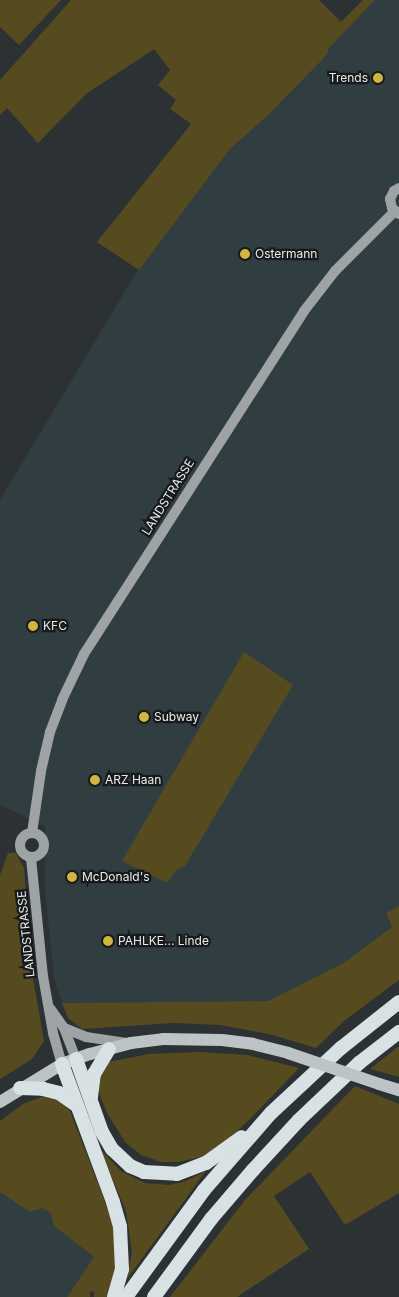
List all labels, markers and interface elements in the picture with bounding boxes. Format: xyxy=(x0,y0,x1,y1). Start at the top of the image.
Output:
place label: Trends xyxy=(329,71,368,85)
marker: Trends xyxy=(372,72,384,84)
place label: Ostermann xyxy=(255,247,317,261)
marker: Ostermann xyxy=(239,248,251,260)
street label: LANDSTRASSE xyxy=(139,456,197,538)
place label: KFC xyxy=(43,619,67,633)
marker: KFC xyxy=(27,620,39,632)
place label: Subway xyxy=(154,710,199,724)
marker: Subway xyxy=(138,711,150,723)
place label: ARZ Haan xyxy=(105,773,161,787)
marker: ARZ Haan xyxy=(89,774,101,786)
place label: McDonald's xyxy=(82,870,150,884)
marker: McDonald's xyxy=(66,871,78,883)
street label: LANDSTRASSE xyxy=(14,890,38,978)
place label: PAHLKE... Linde xyxy=(118,934,209,948)
marker: PAHLKE... Linde xyxy=(102,935,114,947)

